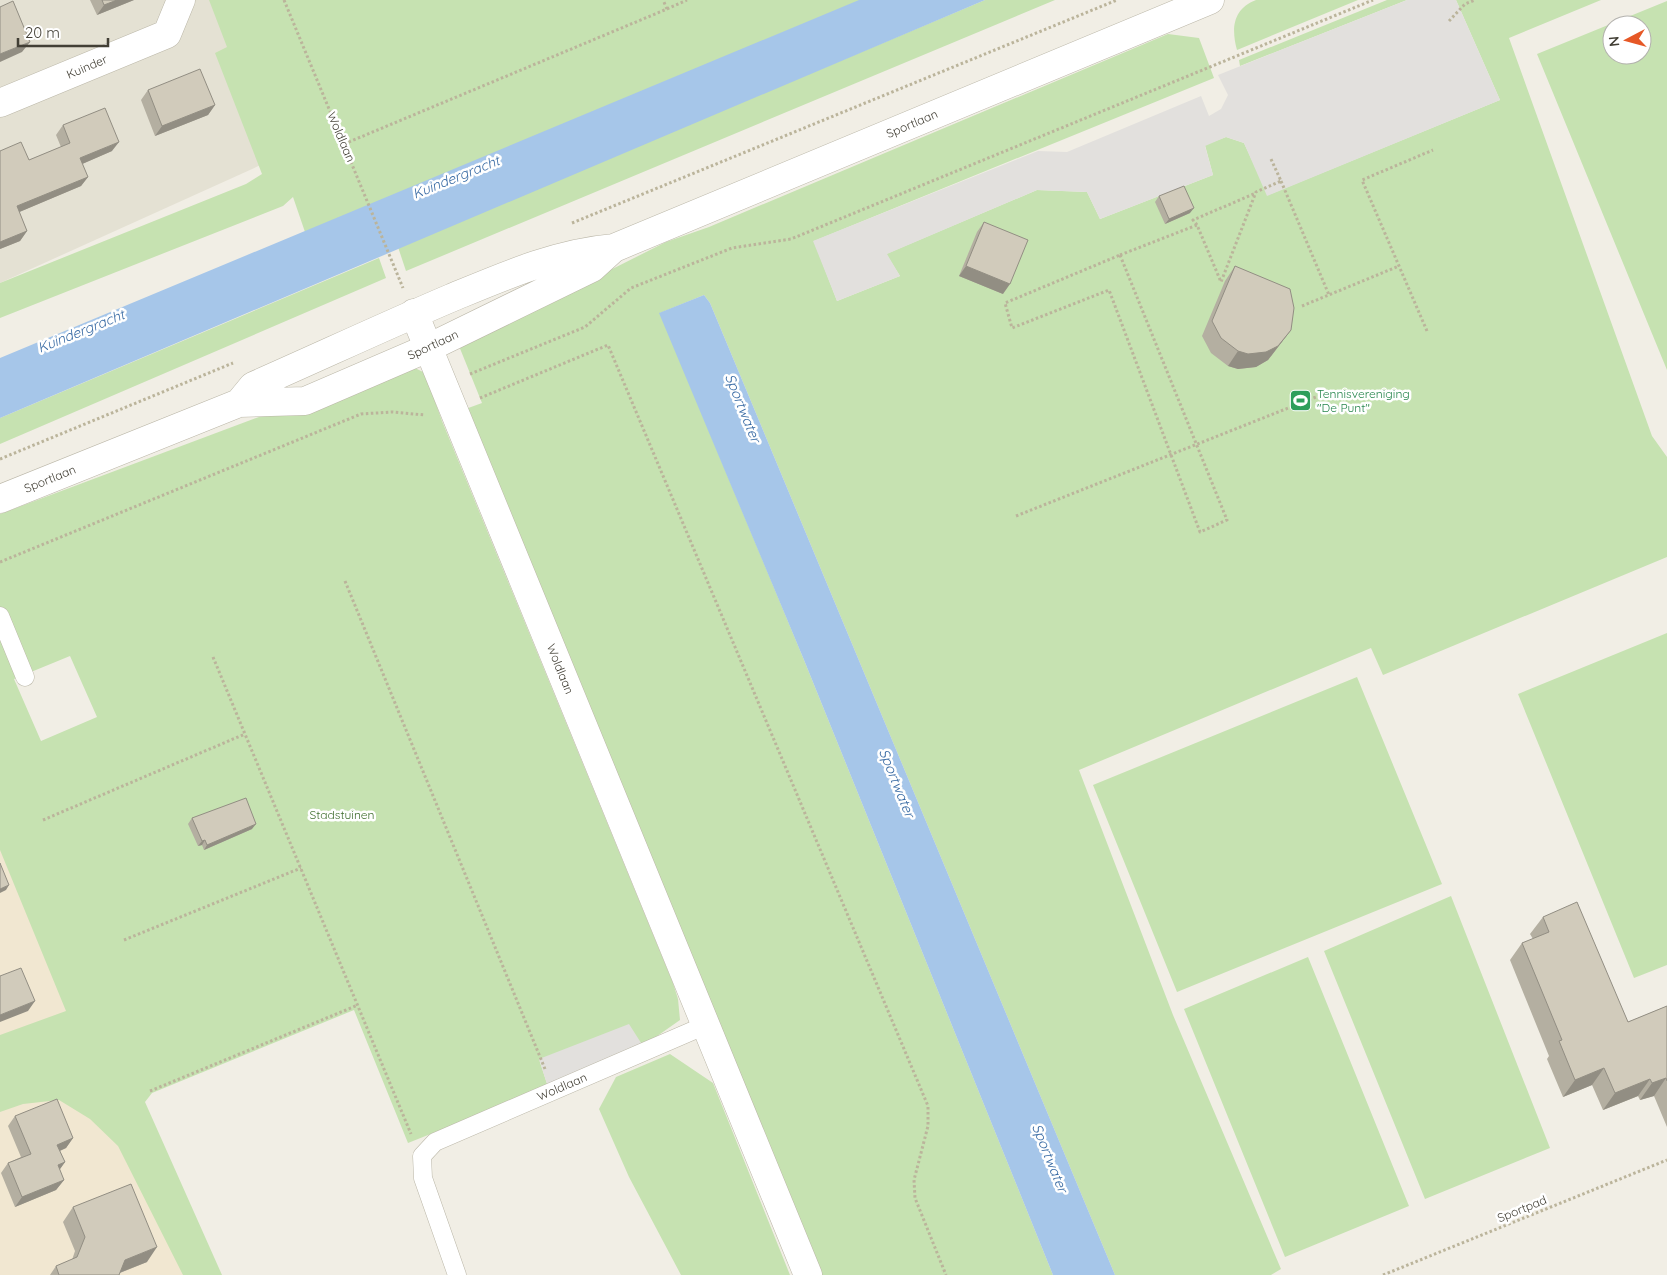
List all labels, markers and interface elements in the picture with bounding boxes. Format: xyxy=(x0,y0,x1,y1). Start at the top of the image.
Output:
scale bar xyxy=(18,15,108,47)
north arrow xyxy=(1602,15,1652,65)
text: 20 m xyxy=(25,23,60,42)
text: N xyxy=(1605,35,1624,47)
street label: Kuinder xyxy=(64,51,110,82)
street label: Sportlaan xyxy=(884,106,940,141)
street label: Woldlaan xyxy=(324,110,359,164)
water label: Kuindergracht xyxy=(410,151,504,203)
water label: Kuindergracht xyxy=(35,305,129,357)
street label: Sportlaan xyxy=(405,326,461,363)
water label: Sportwater xyxy=(721,371,766,446)
place label: Tennisvereniging "De Punt" xyxy=(1317,386,1410,415)
sports icon: Tennisvereniging "De Punt" xyxy=(1289,389,1313,413)
street label: Sportlaan xyxy=(22,461,78,496)
street label: Woldlaan xyxy=(544,641,577,696)
water label: Sportwater xyxy=(875,746,920,821)
park label: Stadstuinen xyxy=(309,807,375,822)
street label: Woldlaan xyxy=(535,1069,589,1104)
water label: Sportwater xyxy=(1028,1121,1073,1196)
street label: Sportpad xyxy=(1495,1192,1549,1225)

